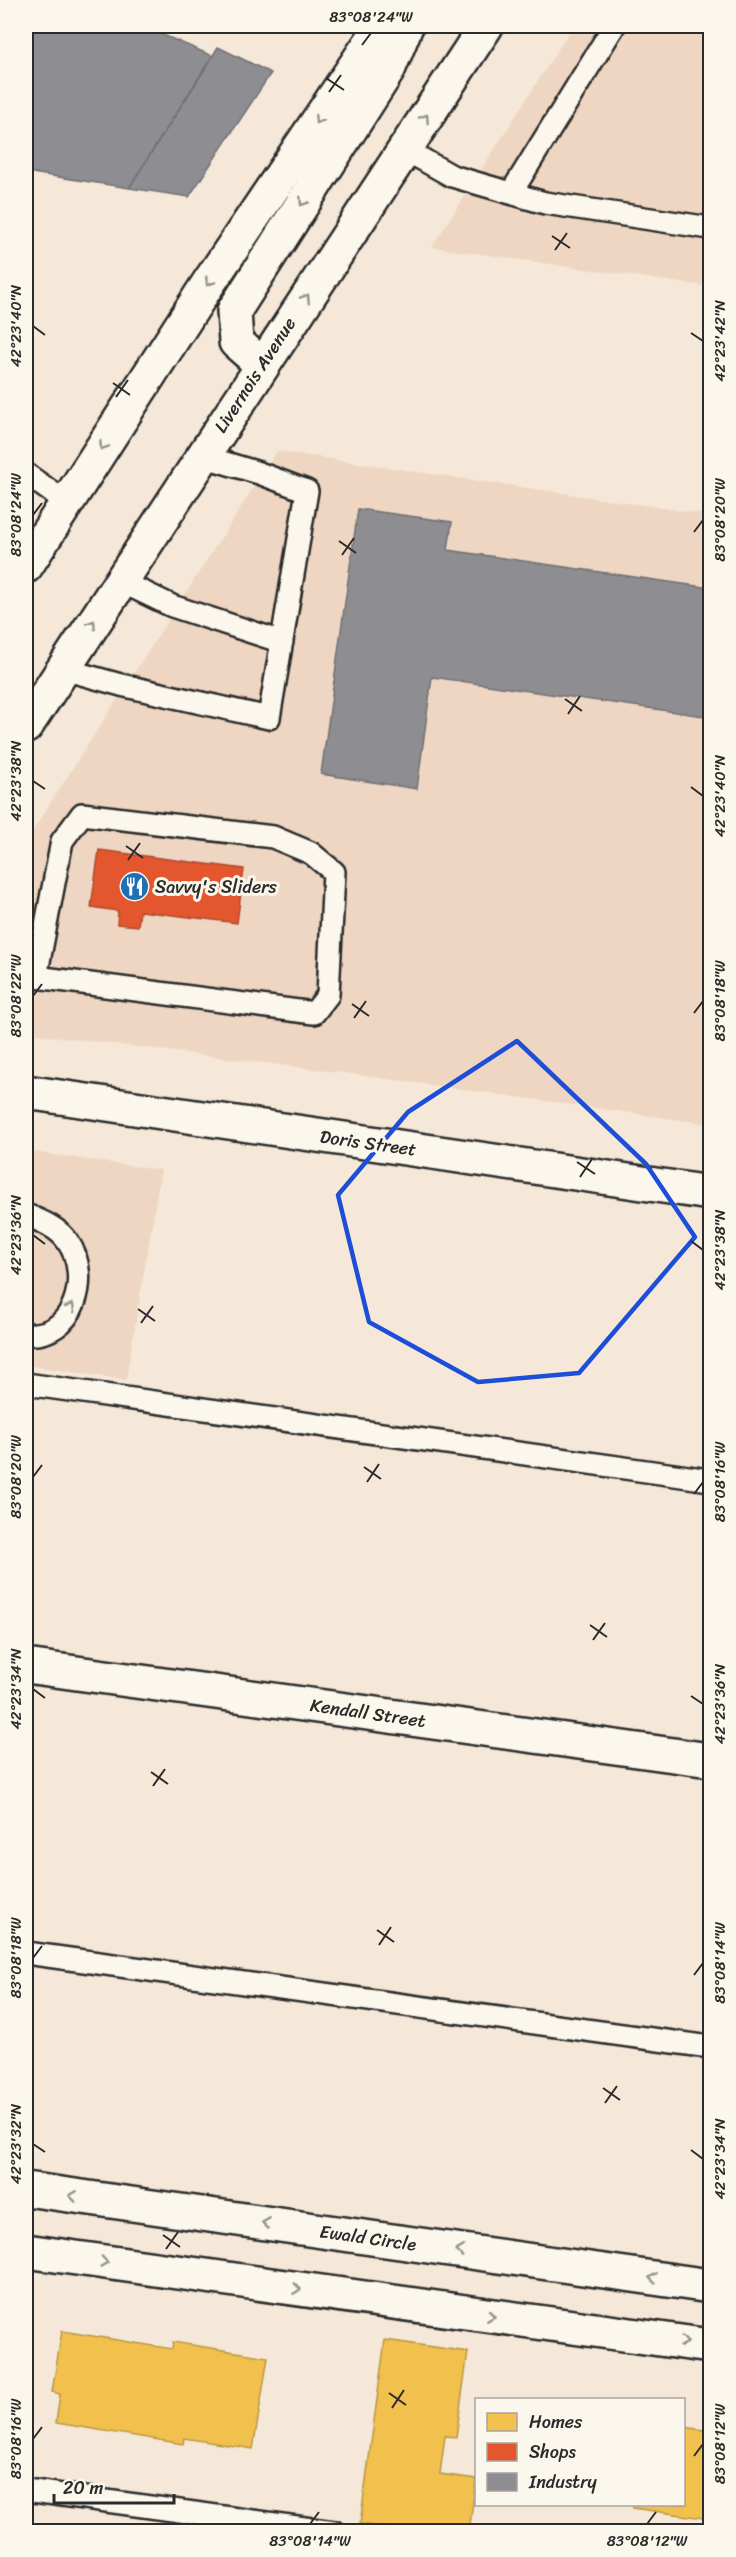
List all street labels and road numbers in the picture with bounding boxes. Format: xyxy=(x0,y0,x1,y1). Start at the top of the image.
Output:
street label: Livernois Avenue xyxy=(205,311,305,439)
street label: Doris Street xyxy=(318,1120,418,1166)
street label: Kendall Street xyxy=(308,1689,428,1737)
street label: Ewald Circle xyxy=(318,2215,419,2261)

